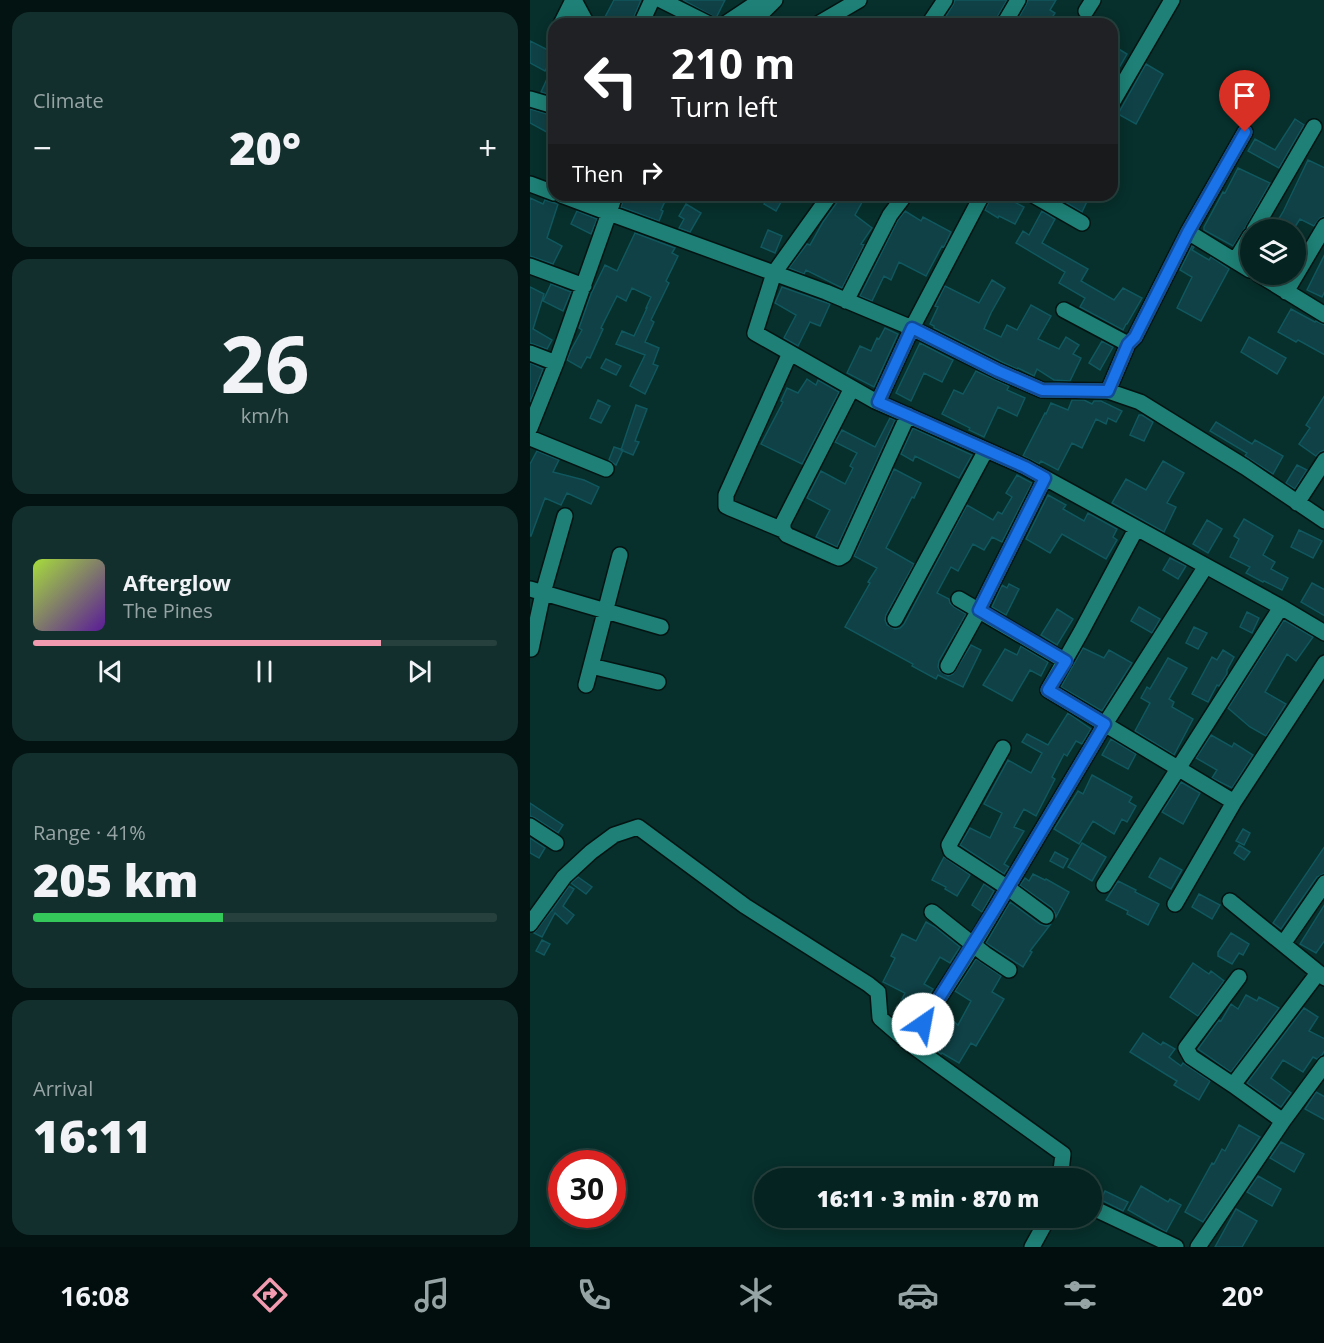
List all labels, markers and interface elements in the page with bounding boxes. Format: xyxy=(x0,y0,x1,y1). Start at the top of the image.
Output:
text: 210 m xyxy=(671,34,795,91)
icon: left xyxy=(572,42,650,120)
pin xyxy=(1219,70,1270,132)
icon: arrive xyxy=(1228,79,1261,112)
text: Climate xyxy=(33,87,104,114)
text: Turn left xyxy=(671,88,778,125)
text: 20° xyxy=(229,117,301,178)
text: − xyxy=(33,125,52,170)
text: + xyxy=(478,125,497,170)
icon: right xyxy=(635,156,668,189)
text: Then xyxy=(572,158,623,188)
map controls xyxy=(1240,219,1306,285)
button: layers xyxy=(1240,219,1306,285)
text: 26 xyxy=(220,310,310,416)
text: km/h xyxy=(241,402,289,429)
text: Afterglow xyxy=(123,567,231,597)
text: The Pines xyxy=(123,597,213,624)
icon: previous xyxy=(94,655,127,688)
icon: pause xyxy=(248,655,281,688)
icon: next xyxy=(403,655,436,688)
text: Range · 41% xyxy=(33,819,146,846)
text: 205 km xyxy=(33,849,198,910)
position arrow xyxy=(891,992,955,1056)
text: Arrival xyxy=(33,1075,93,1102)
text: 16:11 xyxy=(33,1105,151,1166)
speed limit sign: 30 xyxy=(548,1150,626,1228)
text: 16:11 · 3 min · 870 m xyxy=(817,1183,1039,1213)
icon: directions xyxy=(249,1274,291,1316)
icon: music xyxy=(411,1274,453,1316)
icon: phone xyxy=(573,1274,615,1316)
icon: climate xyxy=(735,1274,777,1316)
icon: car xyxy=(897,1274,939,1316)
icon: filters xyxy=(1059,1274,1101,1316)
text: 16:08 xyxy=(60,1277,129,1314)
text: 20° xyxy=(1221,1277,1264,1314)

